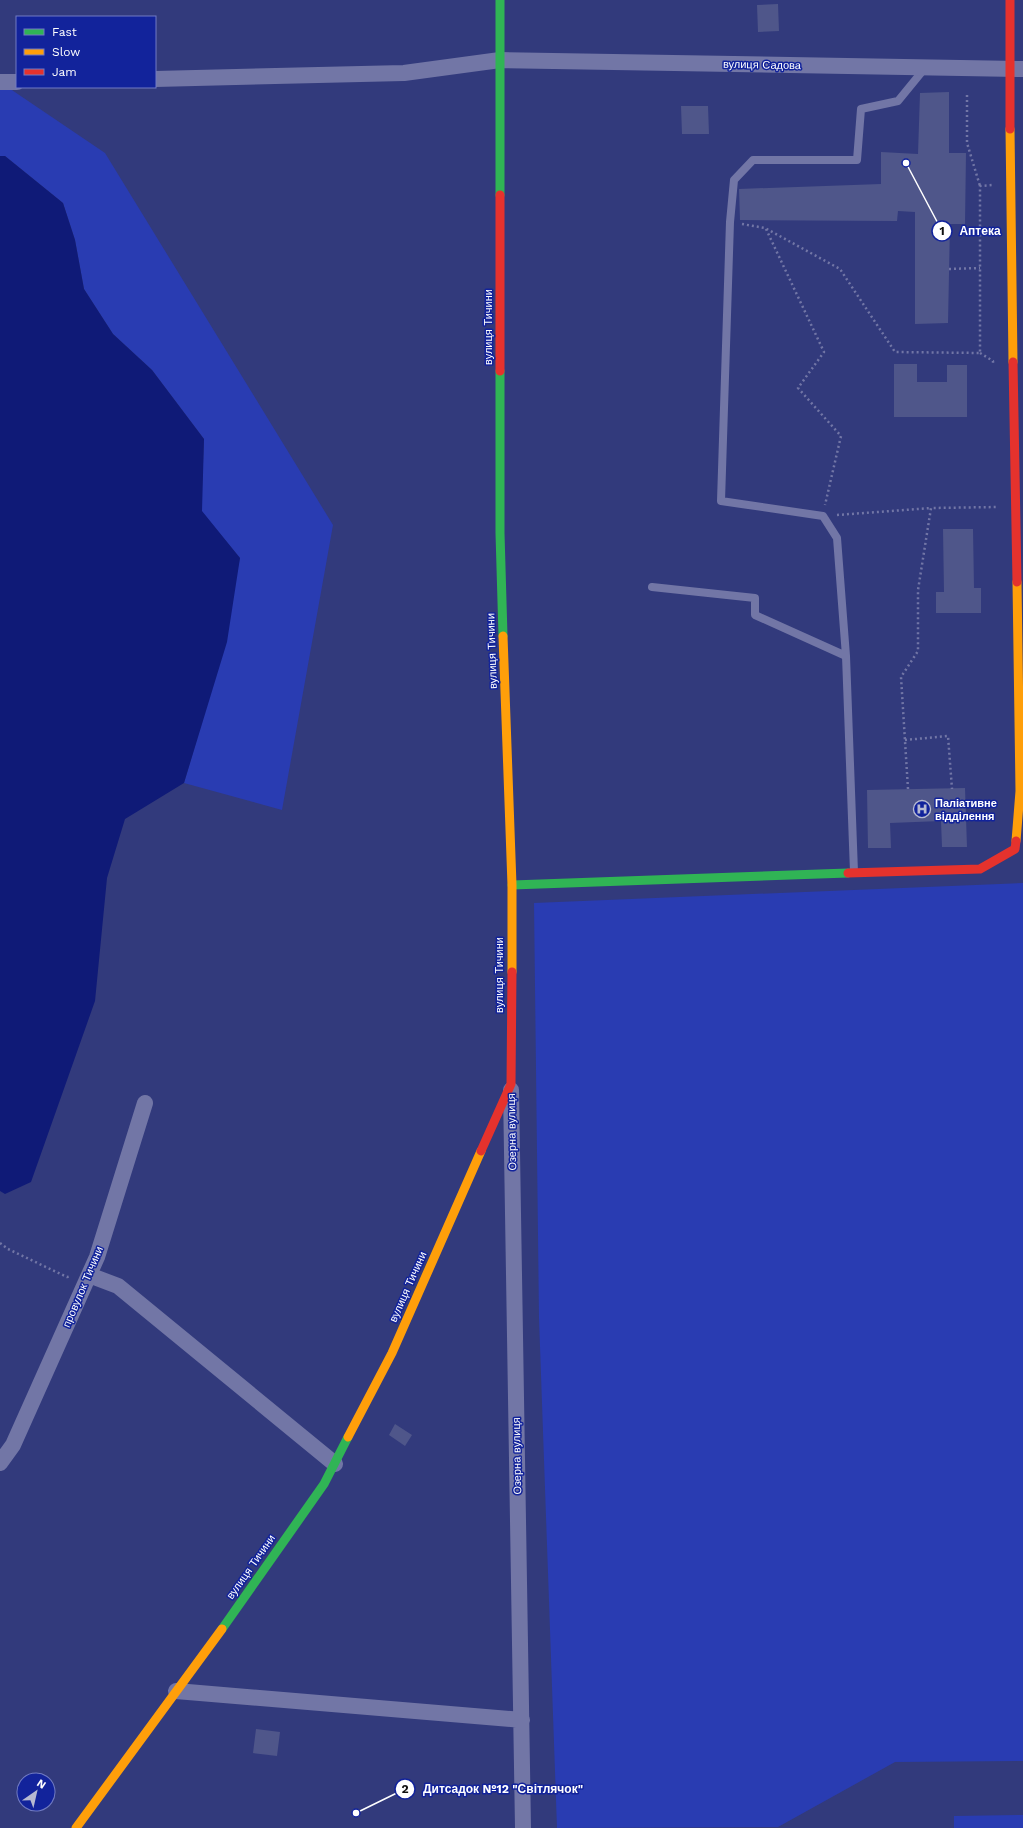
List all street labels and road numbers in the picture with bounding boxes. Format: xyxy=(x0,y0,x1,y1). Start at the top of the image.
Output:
street label: вулиця Садова xyxy=(723,58,802,72)
street label: вулиця Тичини xyxy=(482,289,495,365)
street label: вулиця Тичини xyxy=(484,613,500,689)
street label: вулиця Тичини xyxy=(493,937,506,1013)
street label: Озерна вулиця xyxy=(505,1093,519,1171)
street label: провулок Тичини xyxy=(60,1245,106,1329)
street label: вулиця Тичини xyxy=(387,1250,429,1324)
street label: Озерна вулиця xyxy=(510,1417,524,1495)
street label: вулиця Тичини xyxy=(224,1532,278,1602)

